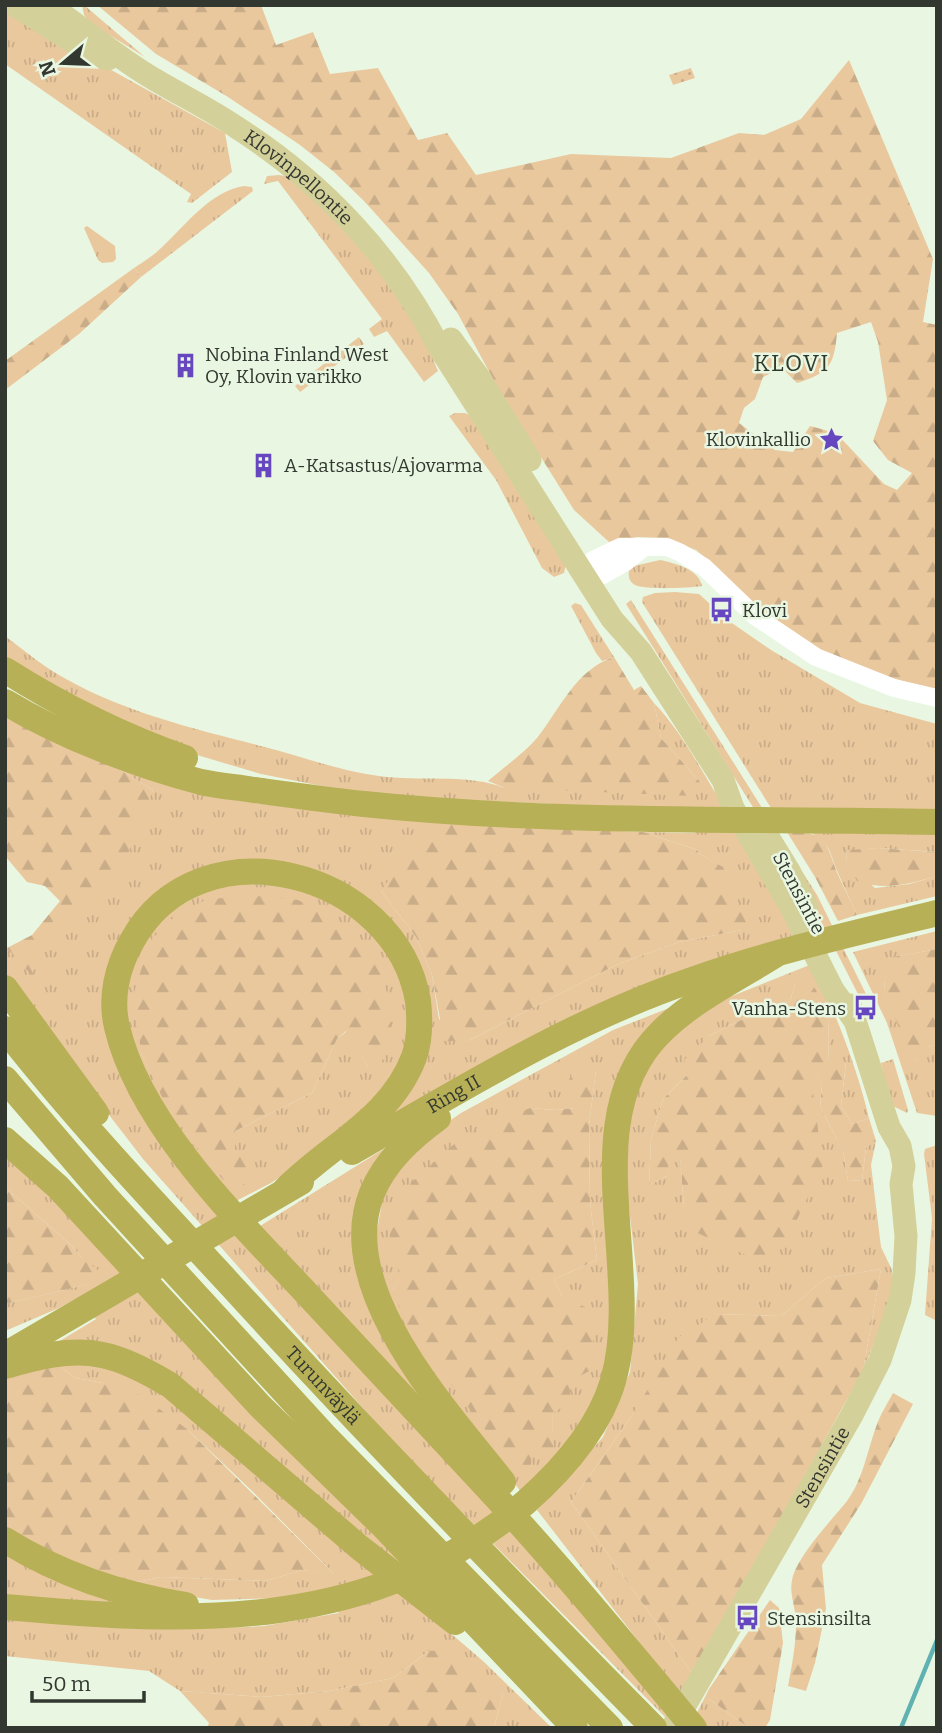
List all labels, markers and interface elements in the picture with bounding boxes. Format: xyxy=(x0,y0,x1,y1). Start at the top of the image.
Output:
north arrow xyxy=(28,28,98,98)
text: N xyxy=(34,57,61,79)
street label: Klovinpellontie xyxy=(240,124,358,229)
place label: Nobina Finland West Oy, Klovin varikko xyxy=(205,343,389,388)
district label: KLOVI xyxy=(754,349,830,377)
building icon: Nobina Finland West Oy, Klovin varikko xyxy=(171,351,199,379)
place icon: Klovinkallio xyxy=(817,425,845,453)
place label: Klovinkallio xyxy=(706,428,811,451)
building icon: A-Katsastus/Ajovarma xyxy=(250,451,278,479)
place label: A-Katsastus/Ajovarma xyxy=(284,454,483,477)
bus stop icon: Klovi xyxy=(708,596,736,624)
place label: Klovi xyxy=(742,599,787,622)
street label: Stensintie xyxy=(768,848,830,938)
bus stop icon: Vanha-Stens xyxy=(852,994,880,1022)
place label: Vanha-Stens xyxy=(732,997,846,1020)
street label: Ring II xyxy=(423,1069,484,1118)
street label: Turunväylä xyxy=(281,1341,366,1430)
street label: Stensintie xyxy=(790,1422,854,1512)
bus stop icon: Stensinsilta xyxy=(733,1604,761,1632)
place label: Stensinsilta xyxy=(767,1607,872,1630)
scale bar xyxy=(32,1660,144,1704)
text: 50 m xyxy=(42,1671,91,1697)

